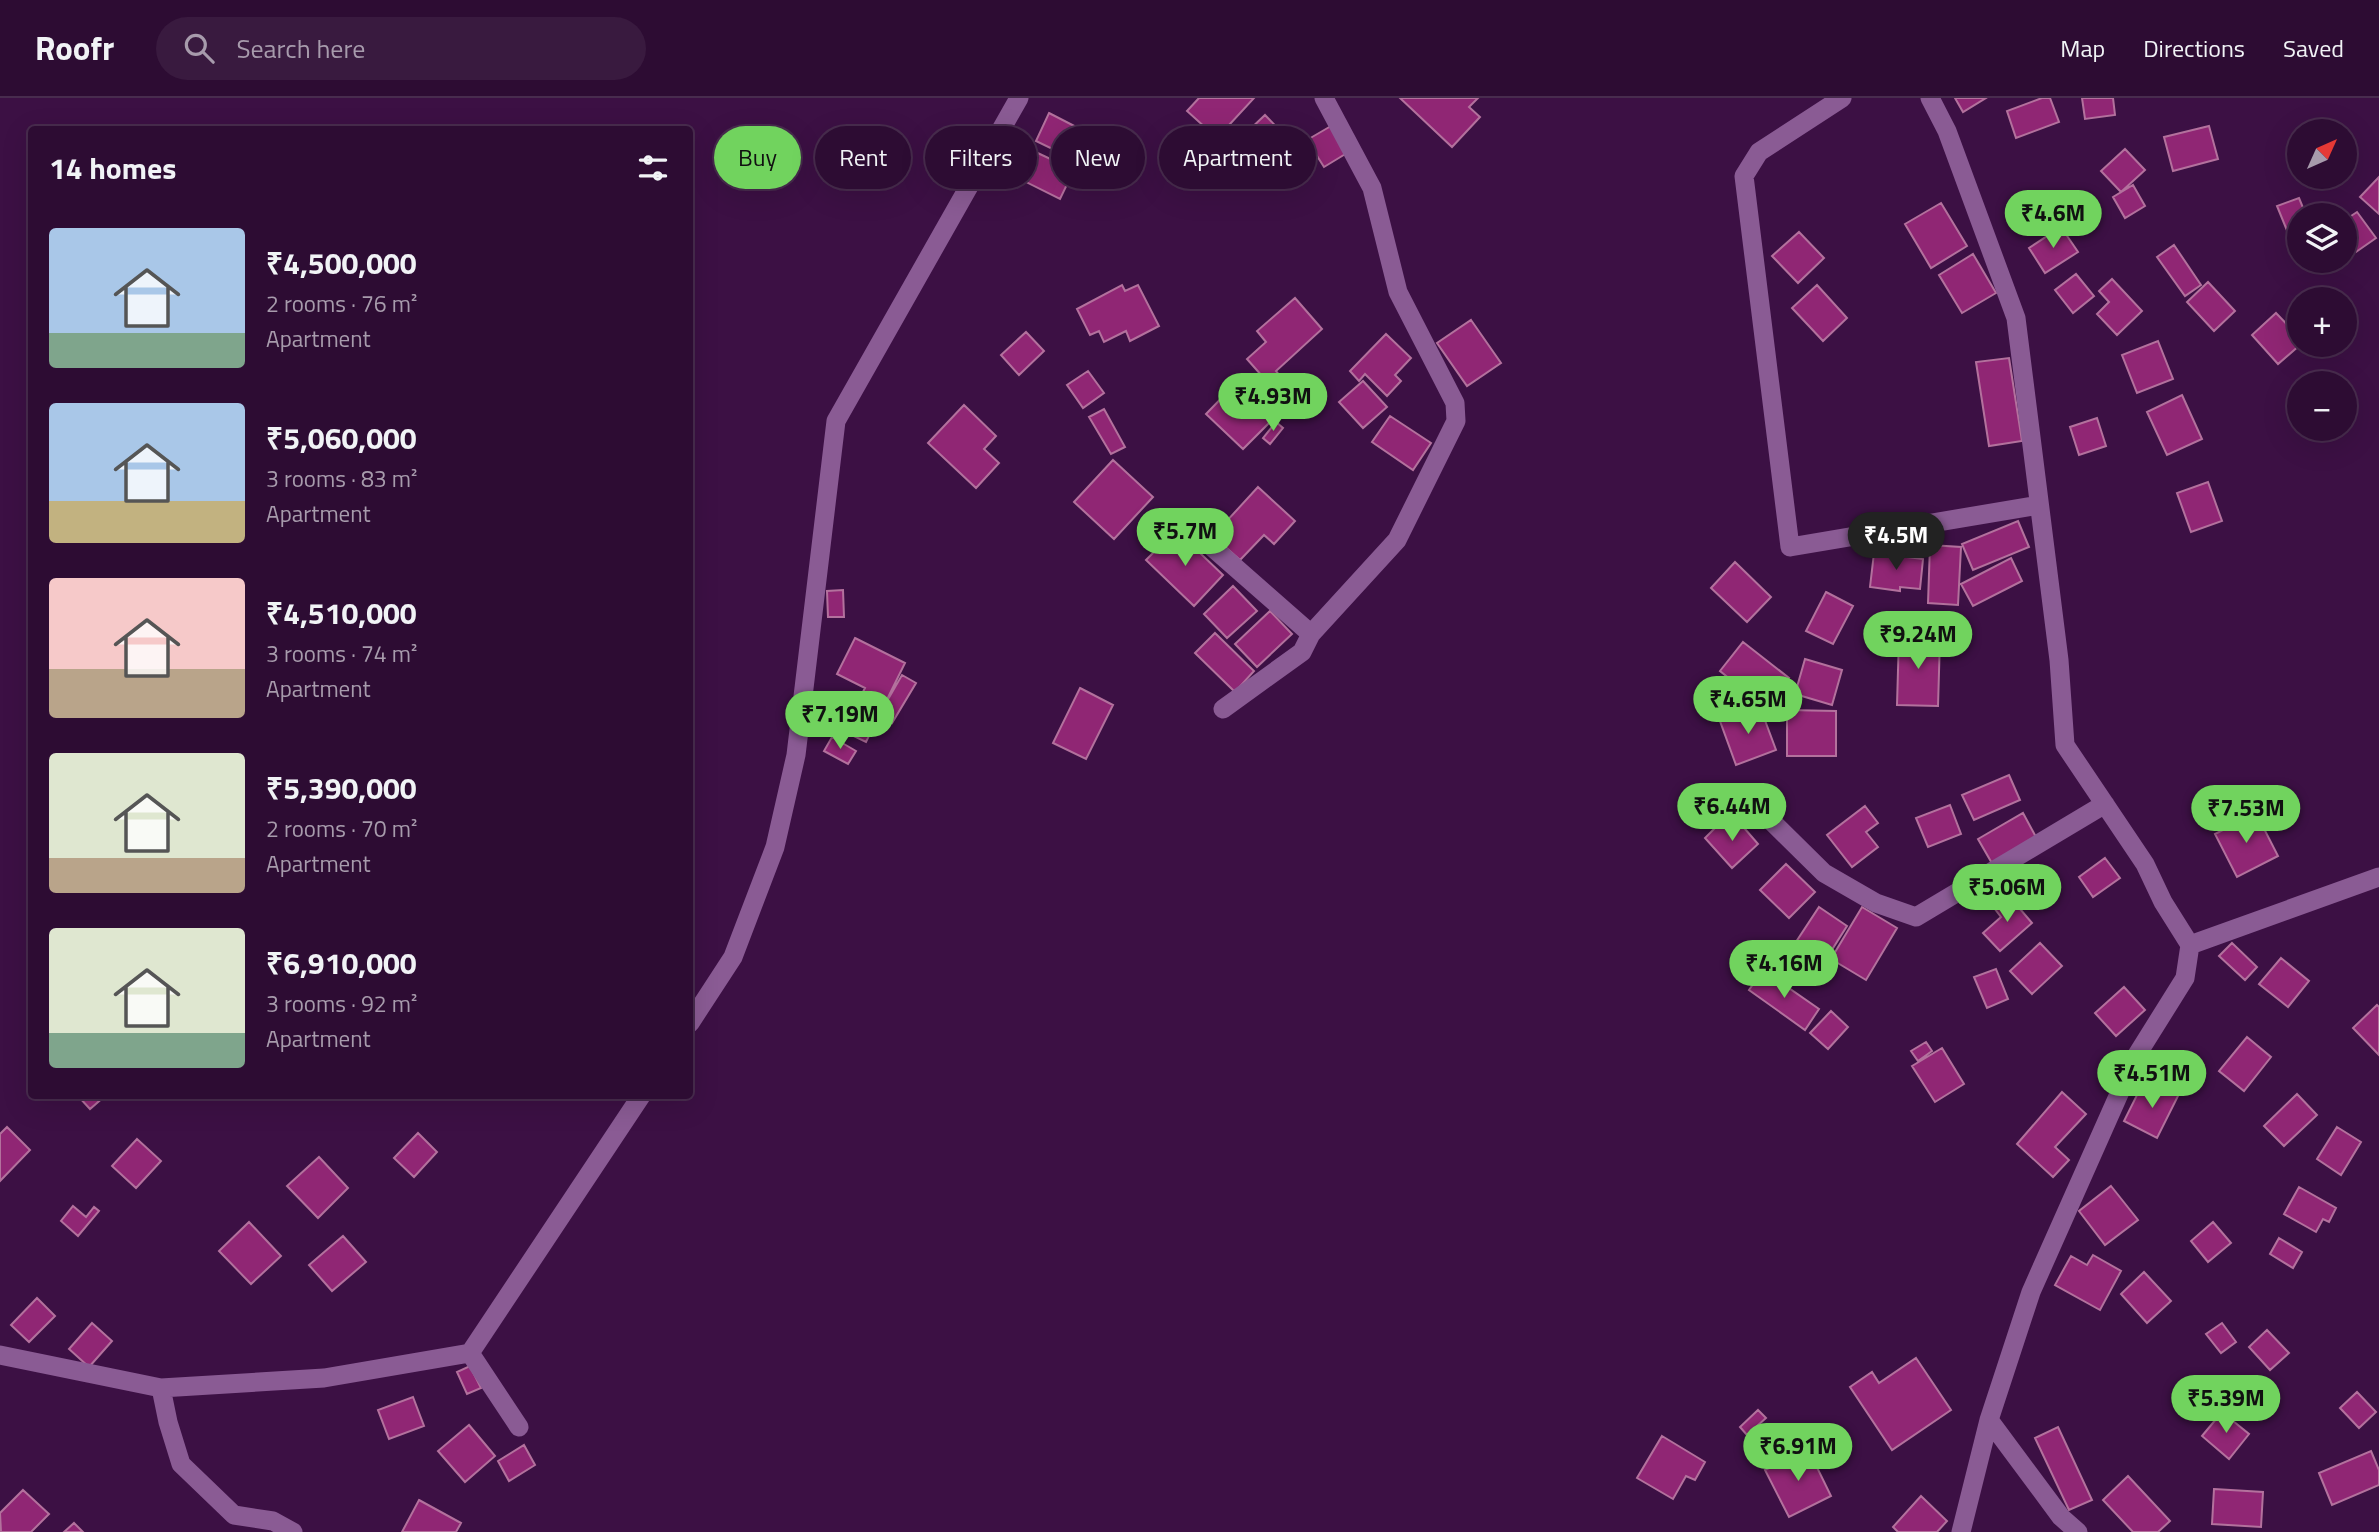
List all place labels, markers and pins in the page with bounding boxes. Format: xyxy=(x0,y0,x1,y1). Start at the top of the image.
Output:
pin: ₹4.6M xyxy=(2004,190,2102,250)
pin: ₹4.93M xyxy=(1216,374,1330,433)
pin: ₹5.7M xyxy=(1136,508,1234,568)
pin: ₹4.5M xyxy=(1847,512,1945,572)
pin: ₹9.24M xyxy=(1861,612,1975,671)
pin: ₹4.65M xyxy=(1691,676,1805,736)
pin: ₹7.19M xyxy=(783,692,897,751)
pin: ₹6.44M xyxy=(1675,784,1789,843)
pin: ₹7.53M xyxy=(2189,786,2303,845)
pin: ₹5.06M xyxy=(1950,864,2064,924)
pin: ₹4.16M xyxy=(1727,940,1841,1000)
pin: ₹4.51M xyxy=(2095,1051,2209,1110)
pin: ₹5.39M xyxy=(2169,1376,2283,1435)
pin: ₹6.91M xyxy=(1741,1424,1855,1483)

